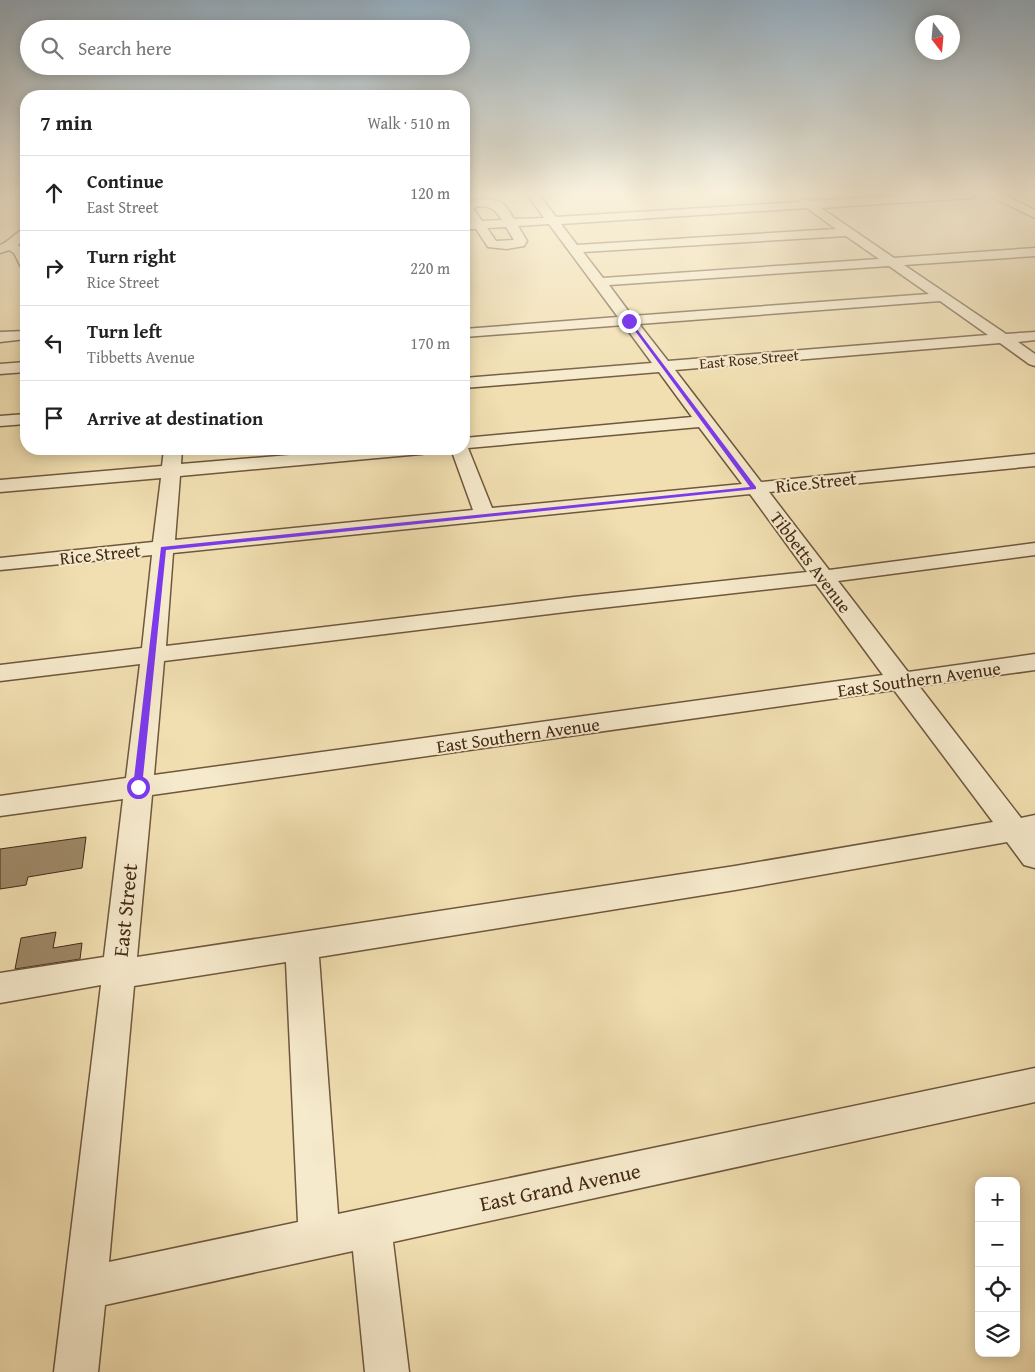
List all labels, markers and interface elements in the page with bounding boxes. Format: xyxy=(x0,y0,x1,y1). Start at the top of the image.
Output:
north arrow xyxy=(915,15,960,60)
search box xyxy=(20,20,470,75)
icon: search xyxy=(38,34,66,62)
text: Search here xyxy=(78,34,172,62)
text: 7 min xyxy=(40,107,92,138)
text: Walk · 510 m xyxy=(367,111,450,135)
text: Continue xyxy=(87,167,164,195)
icon: ahead xyxy=(40,179,68,207)
text: 120 m xyxy=(410,181,450,205)
text: East Street xyxy=(87,195,159,219)
text: Turn right xyxy=(87,242,176,270)
icon: right xyxy=(40,254,68,282)
text: 220 m xyxy=(410,256,450,280)
text: Rice Street xyxy=(87,270,159,294)
route end xyxy=(618,310,641,333)
text: Turn left xyxy=(87,317,162,345)
icon: left xyxy=(40,329,68,357)
text: 170 m xyxy=(410,331,450,355)
street label: East Rose Street xyxy=(698,344,800,374)
text: Tibbetts Avenue xyxy=(87,345,195,369)
icon: arrive xyxy=(40,404,68,432)
text: Arrive at destination xyxy=(87,404,263,432)
street label: Rice Street xyxy=(774,464,859,500)
street label: Tibbetts Avenue xyxy=(764,505,858,619)
street label: Rice Street xyxy=(58,536,143,572)
street label: East Southern Avenue xyxy=(836,654,1002,704)
street label: East Southern Avenue xyxy=(435,710,601,760)
route start xyxy=(127,776,150,799)
street label: East Street xyxy=(105,861,145,958)
street label: East Grand Avenue xyxy=(477,1155,643,1219)
map controls xyxy=(975,1177,1020,1357)
button: + xyxy=(975,1177,1020,1222)
button: − xyxy=(975,1222,1020,1267)
button: locate xyxy=(975,1267,1020,1312)
button: layers xyxy=(975,1312,1020,1357)

